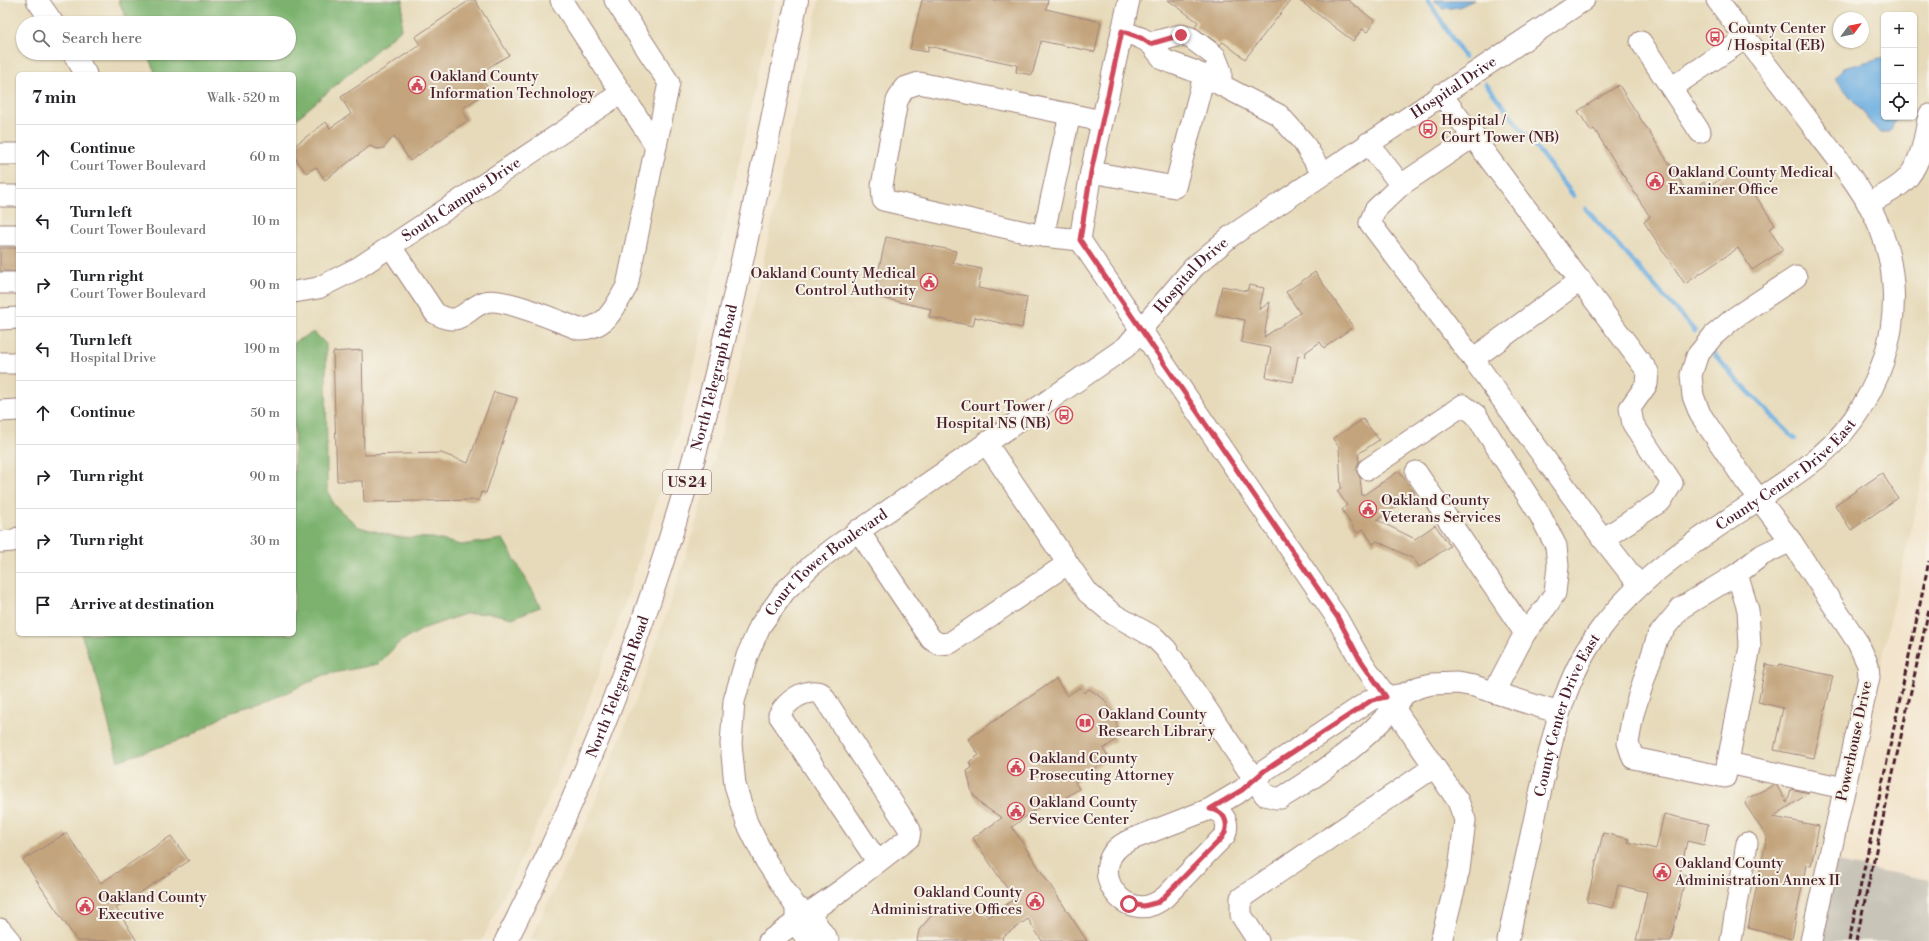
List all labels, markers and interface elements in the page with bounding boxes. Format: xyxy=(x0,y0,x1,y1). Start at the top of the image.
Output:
north arrow xyxy=(1833,12,1869,48)
map controls xyxy=(1881,12,1917,120)
button: + xyxy=(1881,12,1917,48)
search box xyxy=(16,16,296,60)
place label: County Center / Hospital (EB) xyxy=(1727,19,1827,55)
route end xyxy=(1172,26,1190,44)
icon: search xyxy=(30,27,52,49)
bus stop icon: County Center / Hospital (EB) xyxy=(1705,27,1725,47)
text: Search here xyxy=(62,29,142,48)
button: − xyxy=(1881,48,1917,84)
street label: Hospital Drive xyxy=(1407,52,1500,123)
place label: Oakland County Information Technology xyxy=(430,67,596,103)
public building icon: Oakland County Information Technology xyxy=(407,75,427,95)
button: locate xyxy=(1881,84,1917,120)
text: 7 min xyxy=(32,87,76,109)
text: Walk · 520 m xyxy=(207,90,280,106)
place label: Hospital / Court Tower (NB) xyxy=(1441,111,1559,147)
bus stop icon: Hospital / Court Tower (NB) xyxy=(1418,119,1438,139)
text: Continue xyxy=(70,139,135,158)
icon: ahead xyxy=(32,146,54,168)
text: 60 m xyxy=(249,149,280,165)
street label: South Campus Drive xyxy=(398,153,525,246)
text: Court Tower Boulevard xyxy=(70,158,206,174)
place label: Oakland County Medical Examiner Office xyxy=(1668,163,1834,199)
public building icon: Oakland County Medical Examiner Office xyxy=(1645,171,1665,191)
text: Turn left xyxy=(70,203,132,222)
icon: left xyxy=(32,210,54,232)
text: 10 m xyxy=(252,213,280,229)
text: Court Tower Boulevard xyxy=(70,222,206,238)
street label: Hospital Drive xyxy=(1150,233,1232,317)
place label: Oakland County Medical Control Authority xyxy=(750,264,917,300)
text: Turn right xyxy=(70,267,144,286)
public building icon: Oakland County Medical Control Authority xyxy=(919,272,939,292)
icon: right xyxy=(32,274,54,296)
text: 90 m xyxy=(249,277,280,293)
text: Court Tower Boulevard xyxy=(70,286,206,302)
street label: North Telegraph Road xyxy=(687,302,742,453)
text: Turn left xyxy=(70,331,132,350)
icon: left xyxy=(32,338,54,360)
text: 190 m xyxy=(244,341,280,357)
text: Hospital Drive xyxy=(70,350,156,366)
place label: Court Tower / Hospital NS (NB) xyxy=(936,397,1052,433)
icon: ahead xyxy=(32,402,54,424)
text: Continue xyxy=(70,403,135,422)
text: 50 m xyxy=(250,405,280,421)
bus stop icon: Court Tower / Hospital NS (NB) xyxy=(1054,405,1074,425)
street label: County Center Drive East xyxy=(1712,415,1861,535)
icon: right xyxy=(32,466,54,488)
text: Turn right xyxy=(70,467,144,486)
text: 90 m xyxy=(249,469,280,485)
road number: US 24 xyxy=(663,470,711,494)
place label: Oakland County Veterans Services xyxy=(1380,491,1501,527)
public building icon: Oakland County Veterans Services xyxy=(1358,499,1378,519)
street label: Court Tower Boulevard xyxy=(761,505,892,620)
icon: right xyxy=(32,530,54,552)
text: Turn right xyxy=(70,531,144,550)
text: 30 m xyxy=(250,533,280,549)
icon: arrive xyxy=(32,594,54,616)
text: Arrive at destination xyxy=(70,595,214,614)
street label: North Telegraph Road xyxy=(582,613,654,761)
street label: County Center Drive East xyxy=(1531,630,1605,799)
street label: Powerhouse Drive xyxy=(1832,679,1877,803)
place label: Oakland County Research Library xyxy=(1098,705,1216,741)
library icon: Oakland County Research Library xyxy=(1075,713,1095,733)
place label: Oakland County Prosecuting Attorney xyxy=(1029,749,1175,785)
public building icon: Oakland County Prosecuting Attorney xyxy=(1006,757,1026,777)
place label: Oakland County Service Center xyxy=(1029,793,1138,829)
public building icon: Oakland County Service Center xyxy=(1006,801,1026,821)
place label: Oakland County Administration Annex II xyxy=(1674,854,1840,890)
public building icon: Oakland County Administration Annex II xyxy=(1652,862,1672,882)
place label: Oakland County Administrative Offices xyxy=(869,883,1023,919)
place label: Oakland County Executive xyxy=(98,888,207,924)
public building icon: Oakland County Administrative Offices xyxy=(1025,891,1045,911)
route start xyxy=(1120,895,1138,913)
public building icon: Oakland County Executive xyxy=(75,896,95,916)

